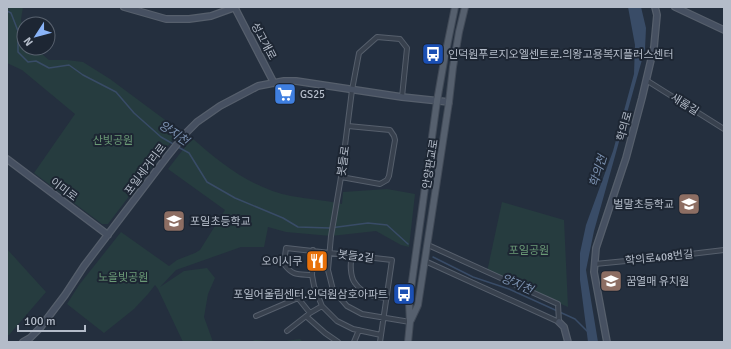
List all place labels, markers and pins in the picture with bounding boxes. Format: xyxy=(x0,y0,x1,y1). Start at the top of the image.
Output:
bus stop icon: 인덕원푸르지오엘센트로.의왕고용복지플러스센터 xyxy=(420,41,446,67)
place label: 인덕원푸르지오엘센트로.의왕고용복지플러스센터 xyxy=(448,48,674,61)
supermarket icon: GS25 xyxy=(272,81,298,107)
place label: GS25 xyxy=(300,88,325,101)
school or university icon: 벌말초등학교 xyxy=(676,191,702,217)
place label: 벌말초등학교 xyxy=(613,198,674,211)
school or university icon: 포일초등학교 xyxy=(161,208,187,234)
place label: 포일초등학교 xyxy=(190,215,251,228)
restaurant icon: 오이시쿠 xyxy=(304,248,330,274)
place label: 오이시쿠 xyxy=(262,255,302,268)
school or university icon: 꿈열매 유치원 xyxy=(598,268,624,294)
place label: 꿈열매 유치원 xyxy=(626,275,689,288)
bus stop icon: 포일어울림센터.인덕원삼호아파트 xyxy=(391,281,417,307)
place label: 포일어울림센터.인덕원삼호아파트 xyxy=(233,288,388,301)

